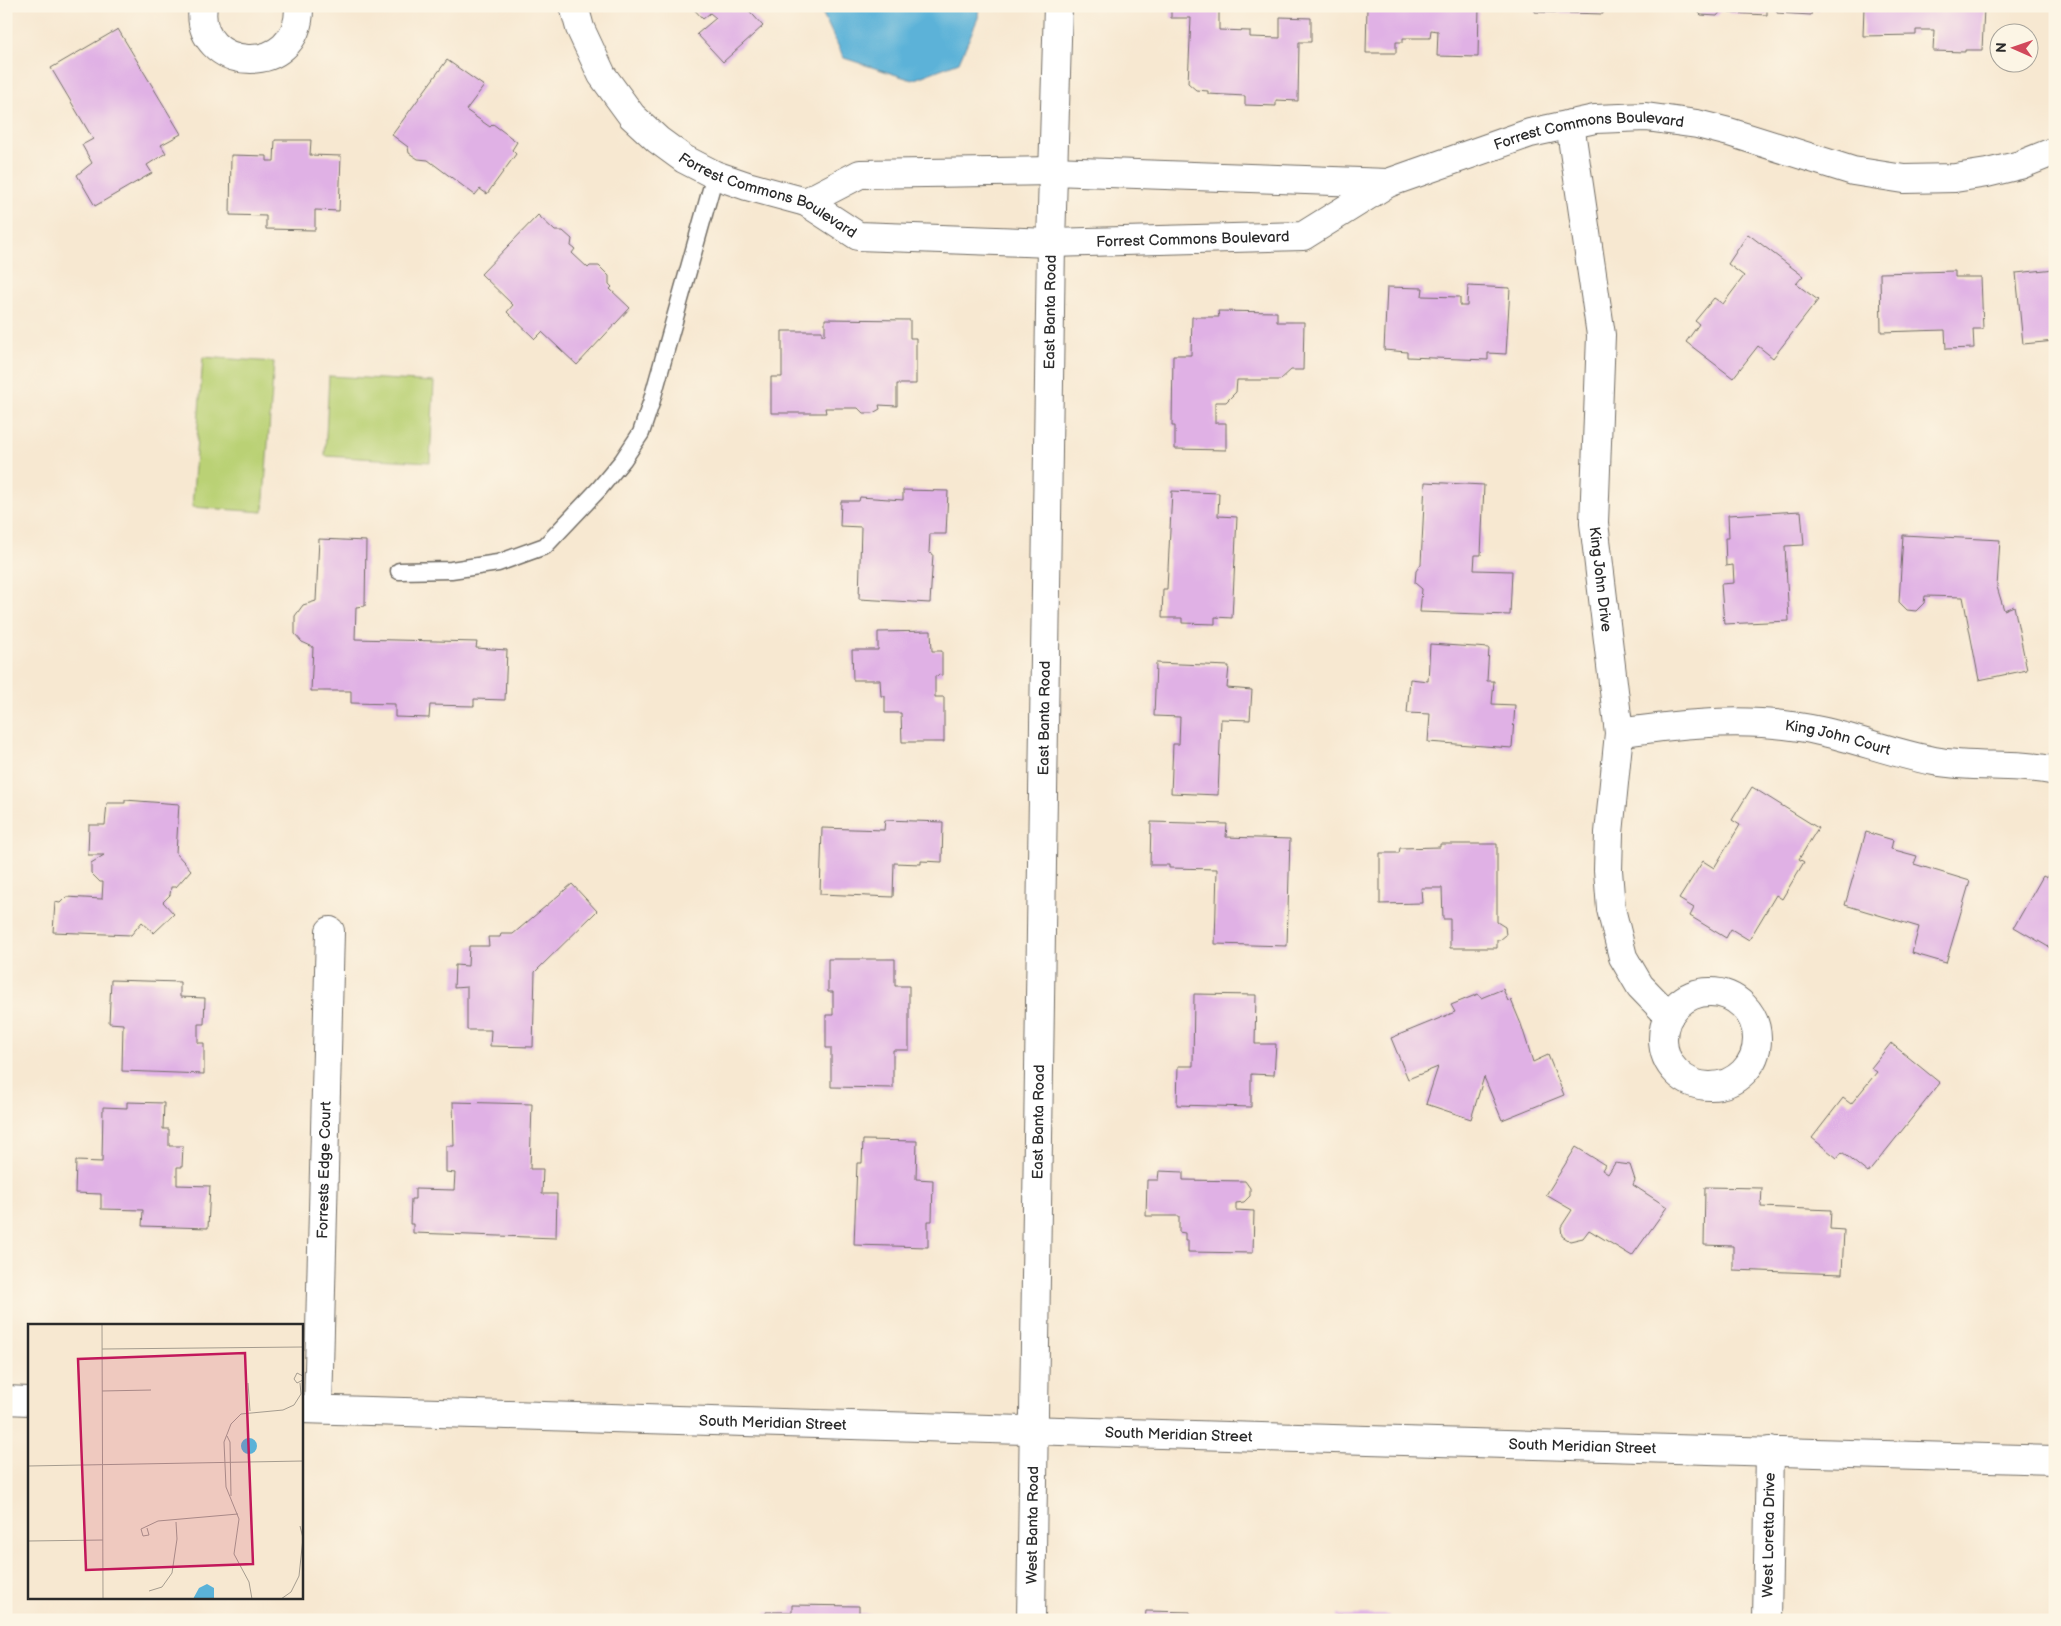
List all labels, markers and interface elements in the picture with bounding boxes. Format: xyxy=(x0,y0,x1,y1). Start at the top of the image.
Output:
north arrow xyxy=(1988,22,2038,72)
text: N xyxy=(1993,42,2010,53)
street label: Forrest Commons Boulevard xyxy=(1491,108,1685,155)
street label: Forrest Commons Boulevard xyxy=(674,149,860,243)
street label: Forrest Commons Boulevard xyxy=(1096,227,1290,252)
street label: East Banta Road xyxy=(1040,255,1061,370)
street label: King John Drive xyxy=(1585,526,1616,633)
street label: East Banta Road xyxy=(1034,661,1055,776)
street label: King John Court xyxy=(1784,716,1893,760)
street label: East Banta Road xyxy=(1028,1065,1049,1180)
street label: Forrests Edge Court xyxy=(313,1101,336,1239)
inset map xyxy=(28,1324,302,1598)
street label: South Meridian Street xyxy=(699,1412,847,1435)
street label: South Meridian Street xyxy=(1105,1423,1253,1447)
street label: South Meridian Street xyxy=(1508,1435,1657,1458)
street label: West Banta Road xyxy=(1023,1466,1043,1584)
street label: West Loretta Drive xyxy=(1758,1472,1780,1598)

